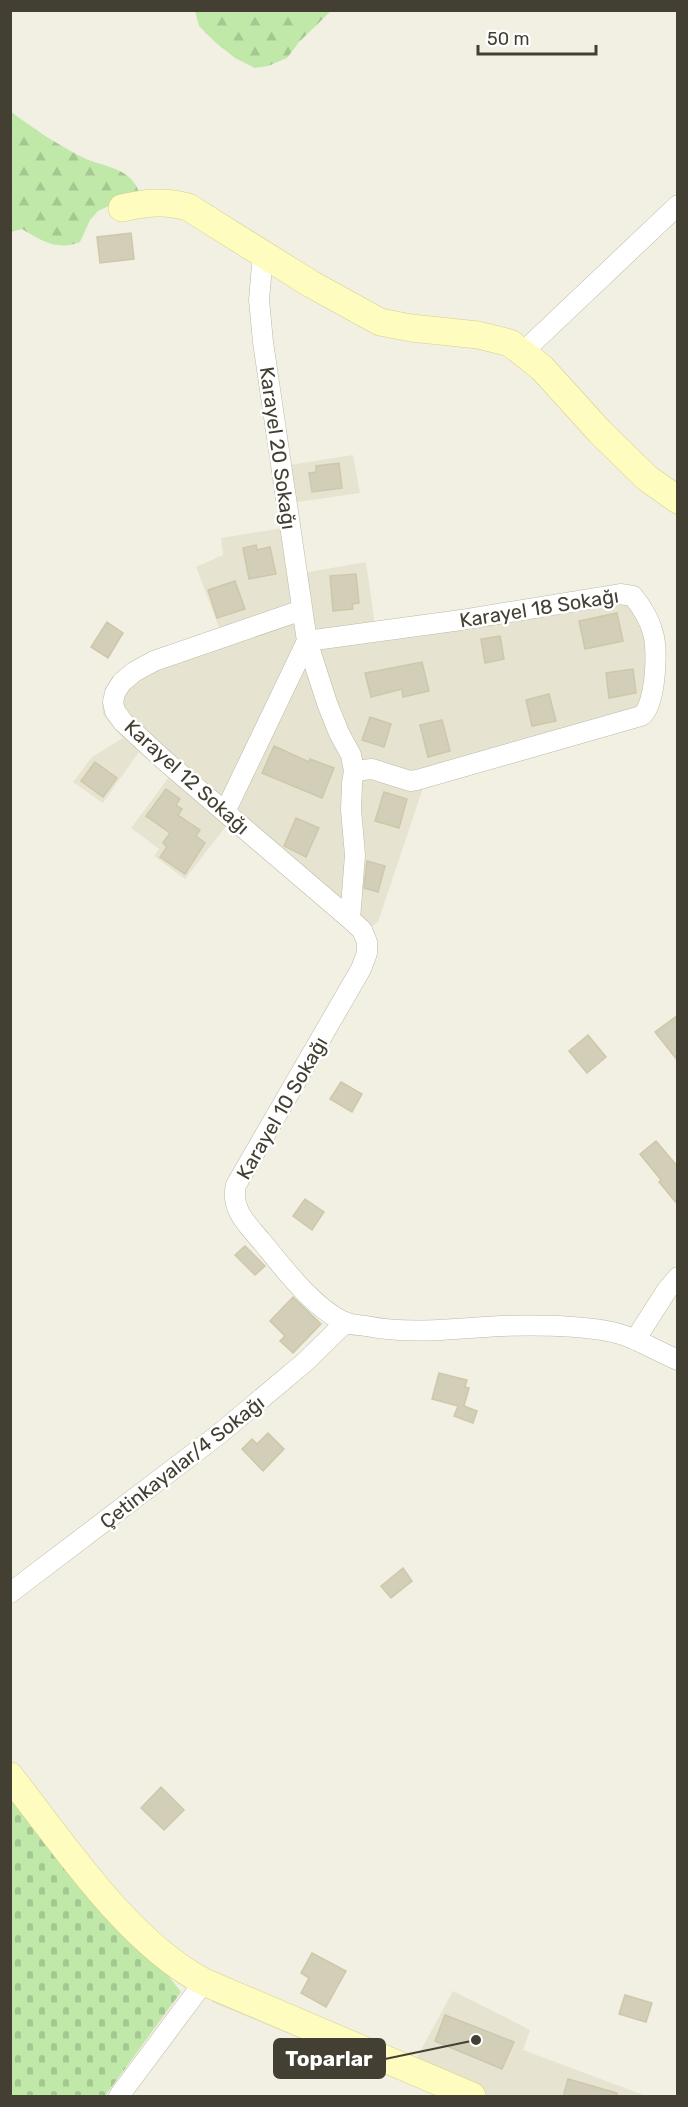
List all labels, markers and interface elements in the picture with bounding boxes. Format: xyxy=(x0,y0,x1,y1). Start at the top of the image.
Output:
scale bar xyxy=(478,18,596,56)
text: 50 m xyxy=(487,28,530,50)
street label: Karayel 20 Sokağı xyxy=(255,365,301,531)
street label: Karayel 18 Sokağı xyxy=(458,584,620,632)
street label: Karayel 12 Sokağı xyxy=(120,715,254,839)
street label: Karayel 10 Sokağı xyxy=(231,1032,333,1184)
street label: Çetinkayalar/4 Sokağı xyxy=(95,1390,269,1534)
callout: Toparlar xyxy=(274,2039,385,2078)
text: Toparlar xyxy=(285,2046,373,2071)

